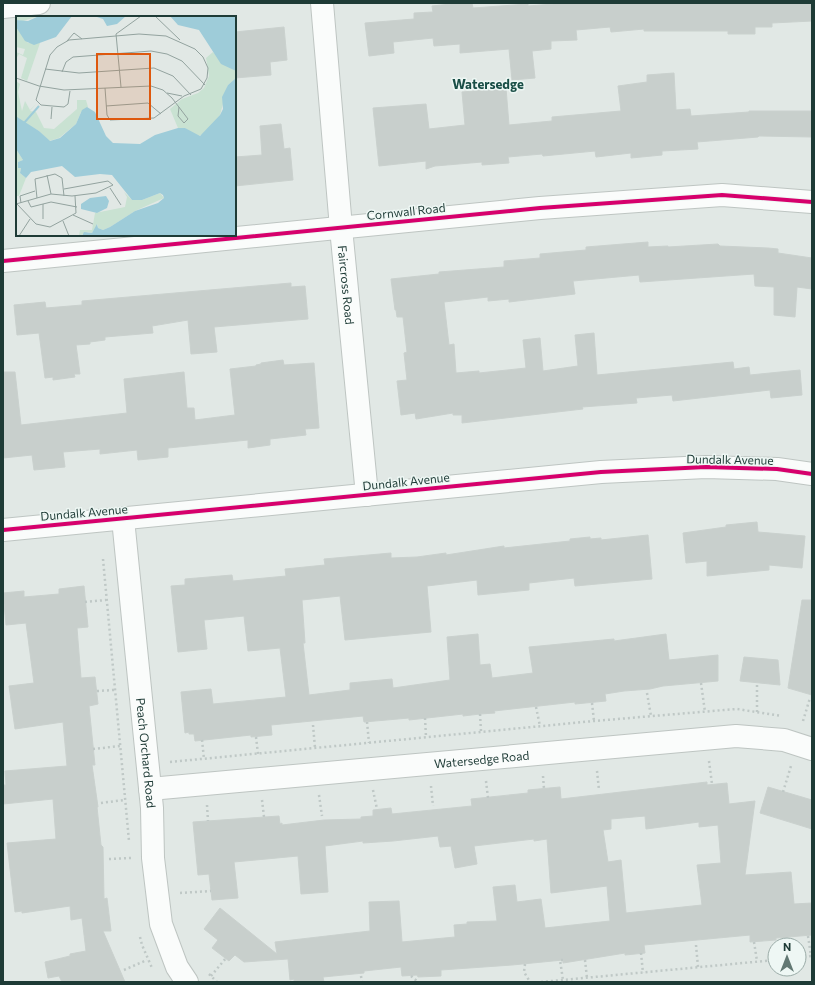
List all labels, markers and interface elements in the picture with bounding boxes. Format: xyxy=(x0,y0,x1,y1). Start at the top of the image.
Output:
inset map xyxy=(16,16,236,236)
district label: Watersedge xyxy=(452,76,524,92)
street label: Cornwall Road xyxy=(366,200,446,222)
street label: Faircross Road xyxy=(336,245,357,325)
street label: Dundalk Avenue xyxy=(686,451,774,467)
street label: Dundalk Avenue xyxy=(362,469,450,493)
street label: Dundalk Avenue xyxy=(40,501,128,523)
street label: Peach Orchard Road xyxy=(134,697,159,809)
street label: Watersedge Road xyxy=(433,748,530,770)
north arrow xyxy=(767,937,807,977)
text: N xyxy=(783,940,791,953)

